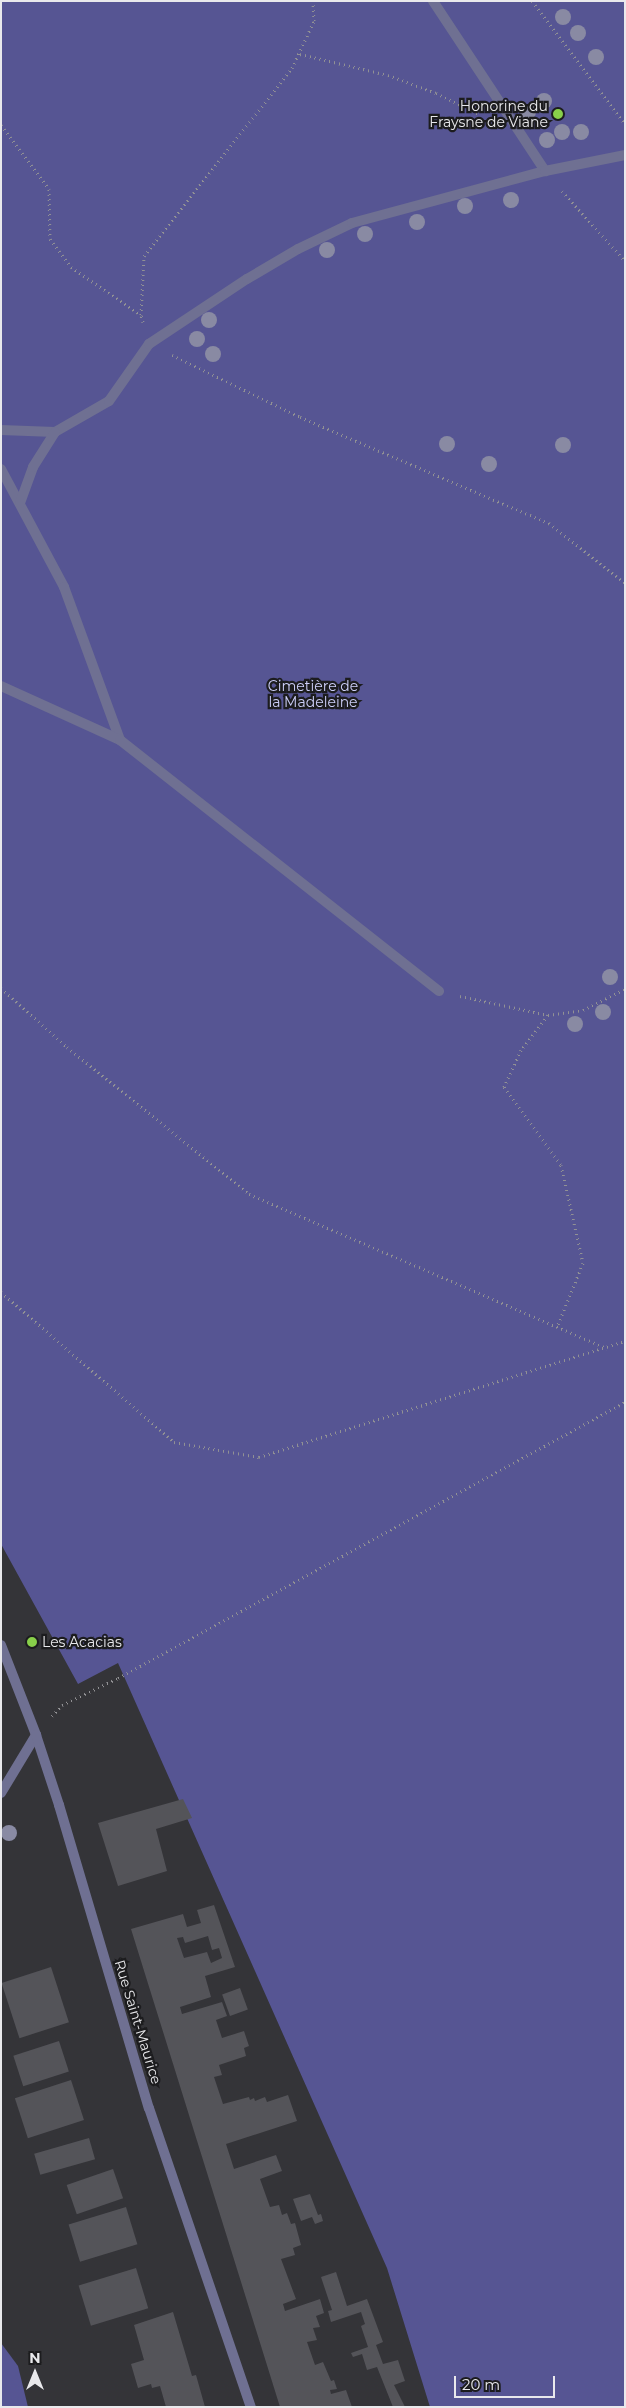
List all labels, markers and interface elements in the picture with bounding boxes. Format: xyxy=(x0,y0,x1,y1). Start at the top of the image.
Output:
place label: Honorine du Fraysne de Viane xyxy=(429,98,548,130)
marker: Honorine du Fraysne de Viane xyxy=(552,108,564,120)
park label: Cimetière de la Madeleine xyxy=(268,678,358,710)
place label: Les Acacias xyxy=(42,1634,122,1650)
marker: Les Acacias xyxy=(26,1636,38,1648)
street label: Rue Saint-Maurice xyxy=(111,1958,165,2086)
north arrow xyxy=(10,2348,60,2398)
text: N xyxy=(29,2349,41,2367)
scale bar xyxy=(456,2366,557,2398)
text: 20 m xyxy=(462,2375,500,2394)

